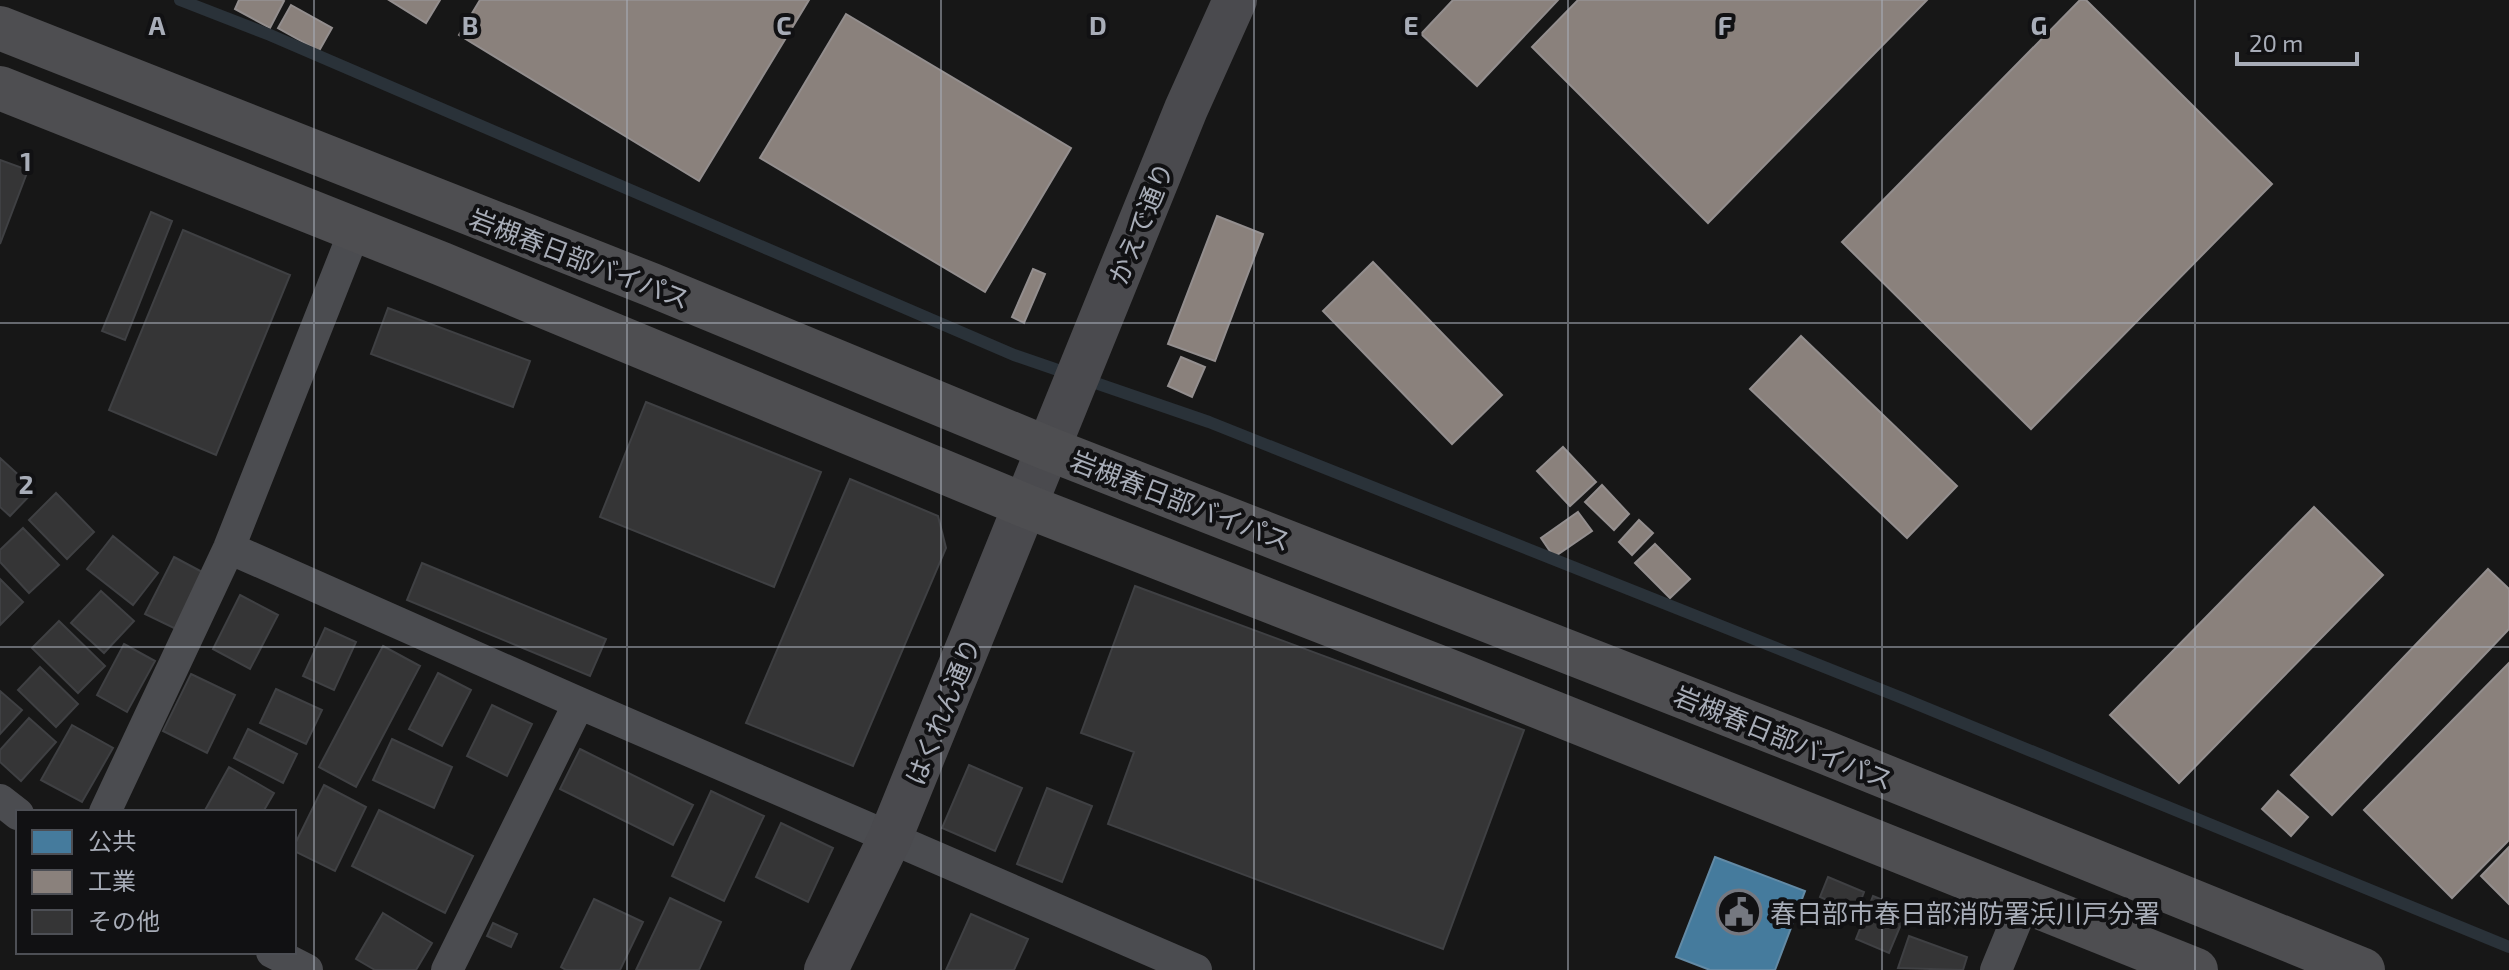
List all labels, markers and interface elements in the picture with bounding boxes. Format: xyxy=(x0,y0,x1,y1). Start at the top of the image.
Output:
text: A xyxy=(149,9,166,40)
text: B xyxy=(462,9,478,40)
text: C xyxy=(776,9,792,40)
text: D xyxy=(1089,9,1107,40)
text: E xyxy=(1403,9,1419,40)
text: F xyxy=(1718,9,1732,40)
text: G xyxy=(2031,9,2047,40)
scale bar xyxy=(2237,16,2357,66)
text: 20 m xyxy=(2249,28,2303,57)
text: 1 xyxy=(20,145,32,176)
street label: かえで通り xyxy=(1101,157,1179,289)
street label: 岩槻春日部バイパス xyxy=(465,202,695,314)
street label: 岩槻春日部バイパス xyxy=(1066,444,1296,556)
text: 2 xyxy=(18,468,34,499)
street label: はくれん通り xyxy=(898,633,986,789)
street label: 岩槻春日部バイパス xyxy=(1670,679,1898,795)
legend xyxy=(16,810,296,954)
text: 公共 xyxy=(88,826,136,855)
text: 工業 xyxy=(88,866,136,895)
public building icon: 春日部市春日部消防署浜川戸分署 xyxy=(1715,888,1763,936)
place label: 春日部市春日部消防署浜川戸分署 xyxy=(1770,897,2160,928)
text: その他 xyxy=(88,906,160,935)

